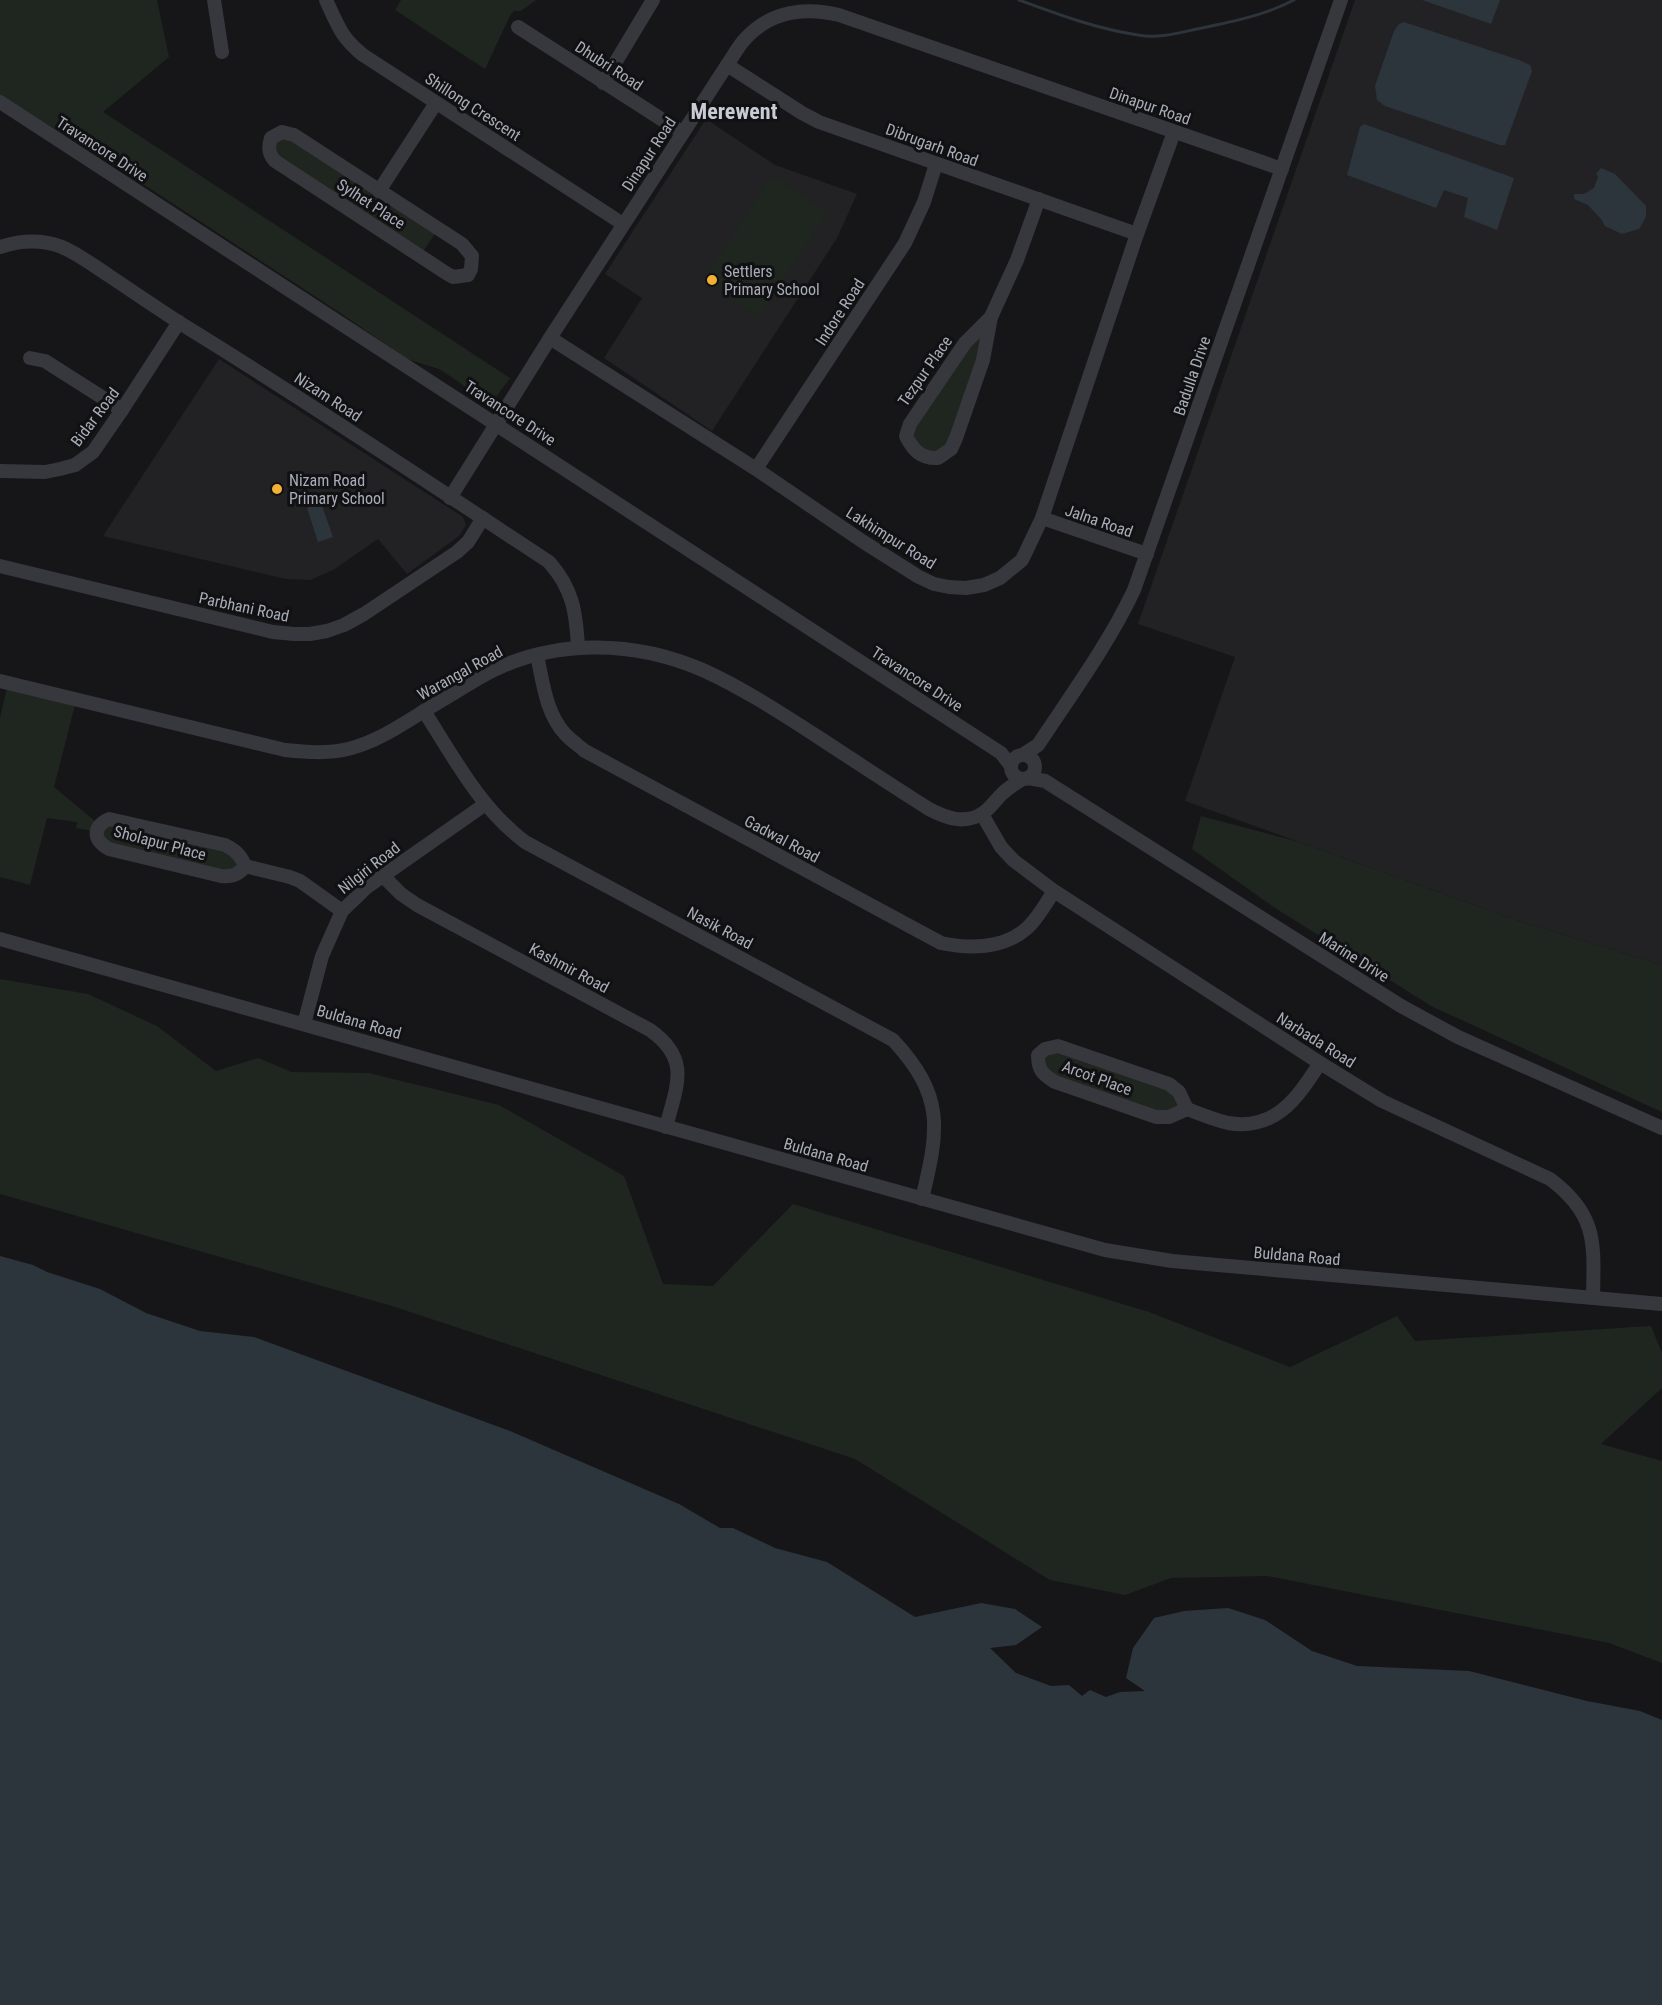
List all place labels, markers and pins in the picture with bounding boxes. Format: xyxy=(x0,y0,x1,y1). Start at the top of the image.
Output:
place label: Settlers Primary School xyxy=(724,262,820,299)
marker: Settlers Primary School xyxy=(705,273,719,287)
place label: Nizam Road Primary School xyxy=(289,471,385,508)
marker: Nizam Road Primary School xyxy=(270,482,284,496)

